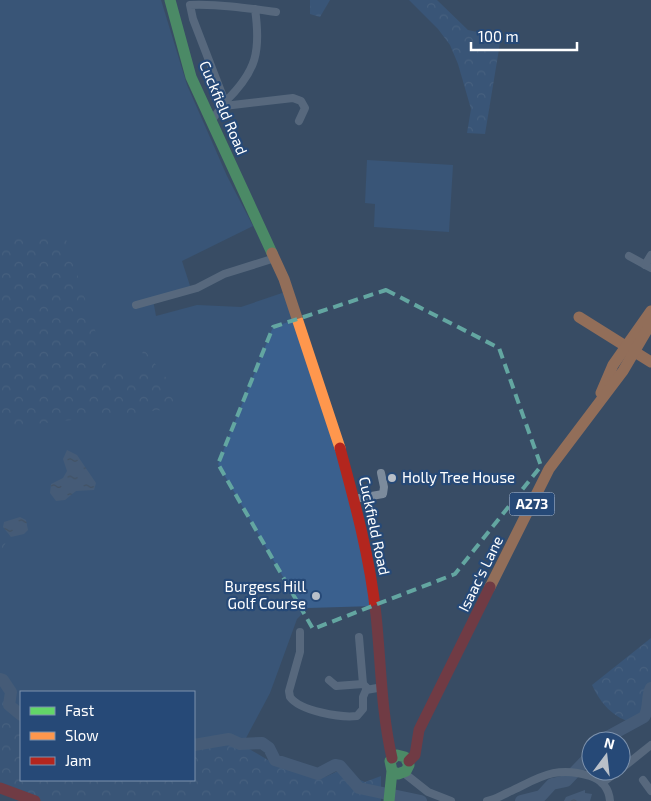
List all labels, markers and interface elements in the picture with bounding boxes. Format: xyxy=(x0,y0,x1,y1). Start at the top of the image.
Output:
scale bar xyxy=(471,20,577,52)
text: 100 m xyxy=(478,27,519,45)
street label: Cuckfield Road xyxy=(196,58,252,157)
place label: Holly Tree House xyxy=(402,468,515,486)
marker: Holly Tree House xyxy=(386,472,398,484)
street label: Cuckfield Road xyxy=(356,475,394,577)
road number: A273 xyxy=(510,492,554,516)
street label: Isaac's Lane xyxy=(454,533,506,614)
place label: Burgess Hill Golf Course xyxy=(225,577,307,612)
marker: Burgess Hill Golf Course xyxy=(310,590,322,602)
legend xyxy=(20,691,195,781)
text: Fast xyxy=(65,701,95,719)
text: Slow xyxy=(65,726,99,744)
north arrow xyxy=(581,731,631,781)
text: N xyxy=(602,733,617,752)
text: Jam xyxy=(65,751,91,769)

